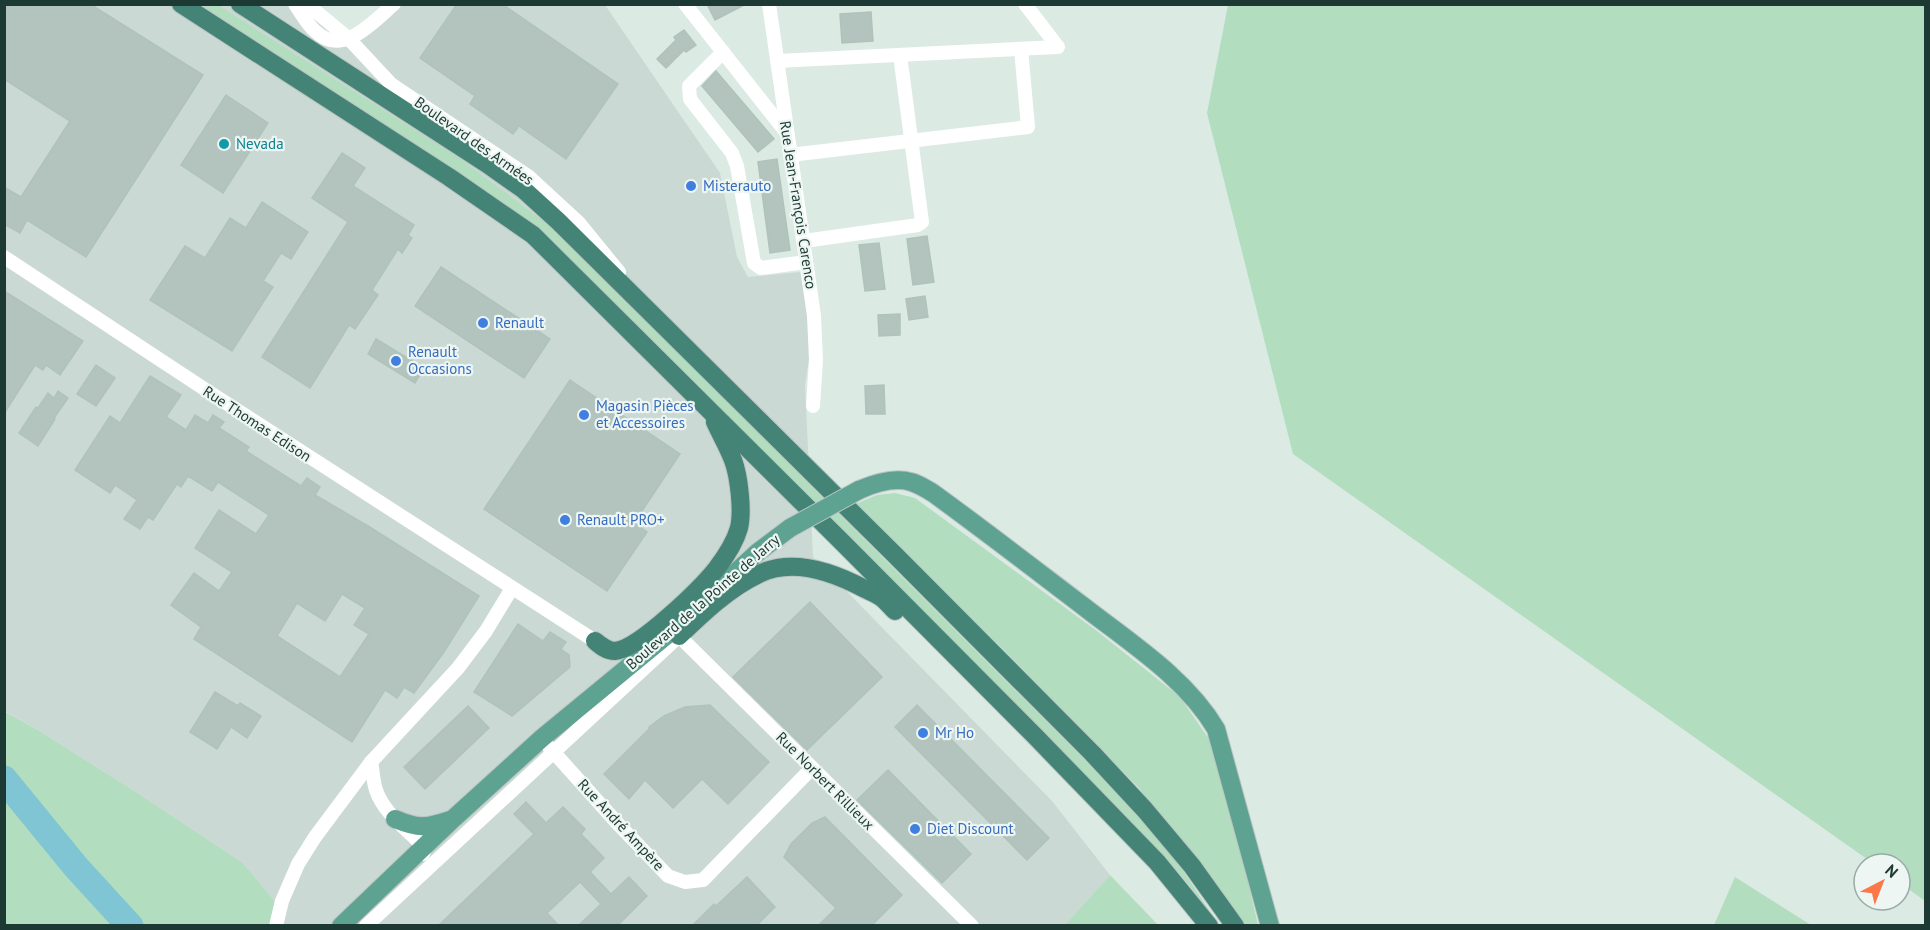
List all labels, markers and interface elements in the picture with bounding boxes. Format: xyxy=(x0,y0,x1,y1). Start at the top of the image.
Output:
street label: Boulevard des Armées xyxy=(411,92,538,189)
street label: Rue Jean-François Carenco xyxy=(776,120,821,290)
place label: Nevada xyxy=(236,134,284,153)
marker: Nevada xyxy=(217,137,231,151)
place label: Misterauto xyxy=(703,176,771,195)
marker: Misterauto xyxy=(684,179,698,193)
place label: Renault xyxy=(495,313,544,332)
marker: Renault xyxy=(476,316,490,330)
place label: Renault Occasions xyxy=(408,342,472,378)
marker: Renault Occasions xyxy=(389,354,403,368)
street label: Rue Thomas Edison xyxy=(200,382,315,466)
place label: Magasin Pièces et Accessoires xyxy=(596,396,694,432)
marker: Magasin Pièces et Accessoires xyxy=(577,408,591,422)
place label: Renault PRO+ xyxy=(577,510,665,529)
marker: Renault PRO+ xyxy=(558,513,572,527)
street label: Boulevard de la Pointe de Jarry xyxy=(622,530,783,674)
place label: Mr Ho xyxy=(935,723,974,742)
marker: Mr Ho xyxy=(916,726,930,740)
street label: Rue Norbert Rillieux xyxy=(772,728,879,834)
street label: Rue André Ampère xyxy=(574,775,669,875)
place label: Diet Discount xyxy=(927,819,1014,838)
marker: Diet Discount xyxy=(908,822,922,836)
north arrow xyxy=(1852,852,1912,912)
text: N xyxy=(1881,860,1903,882)

